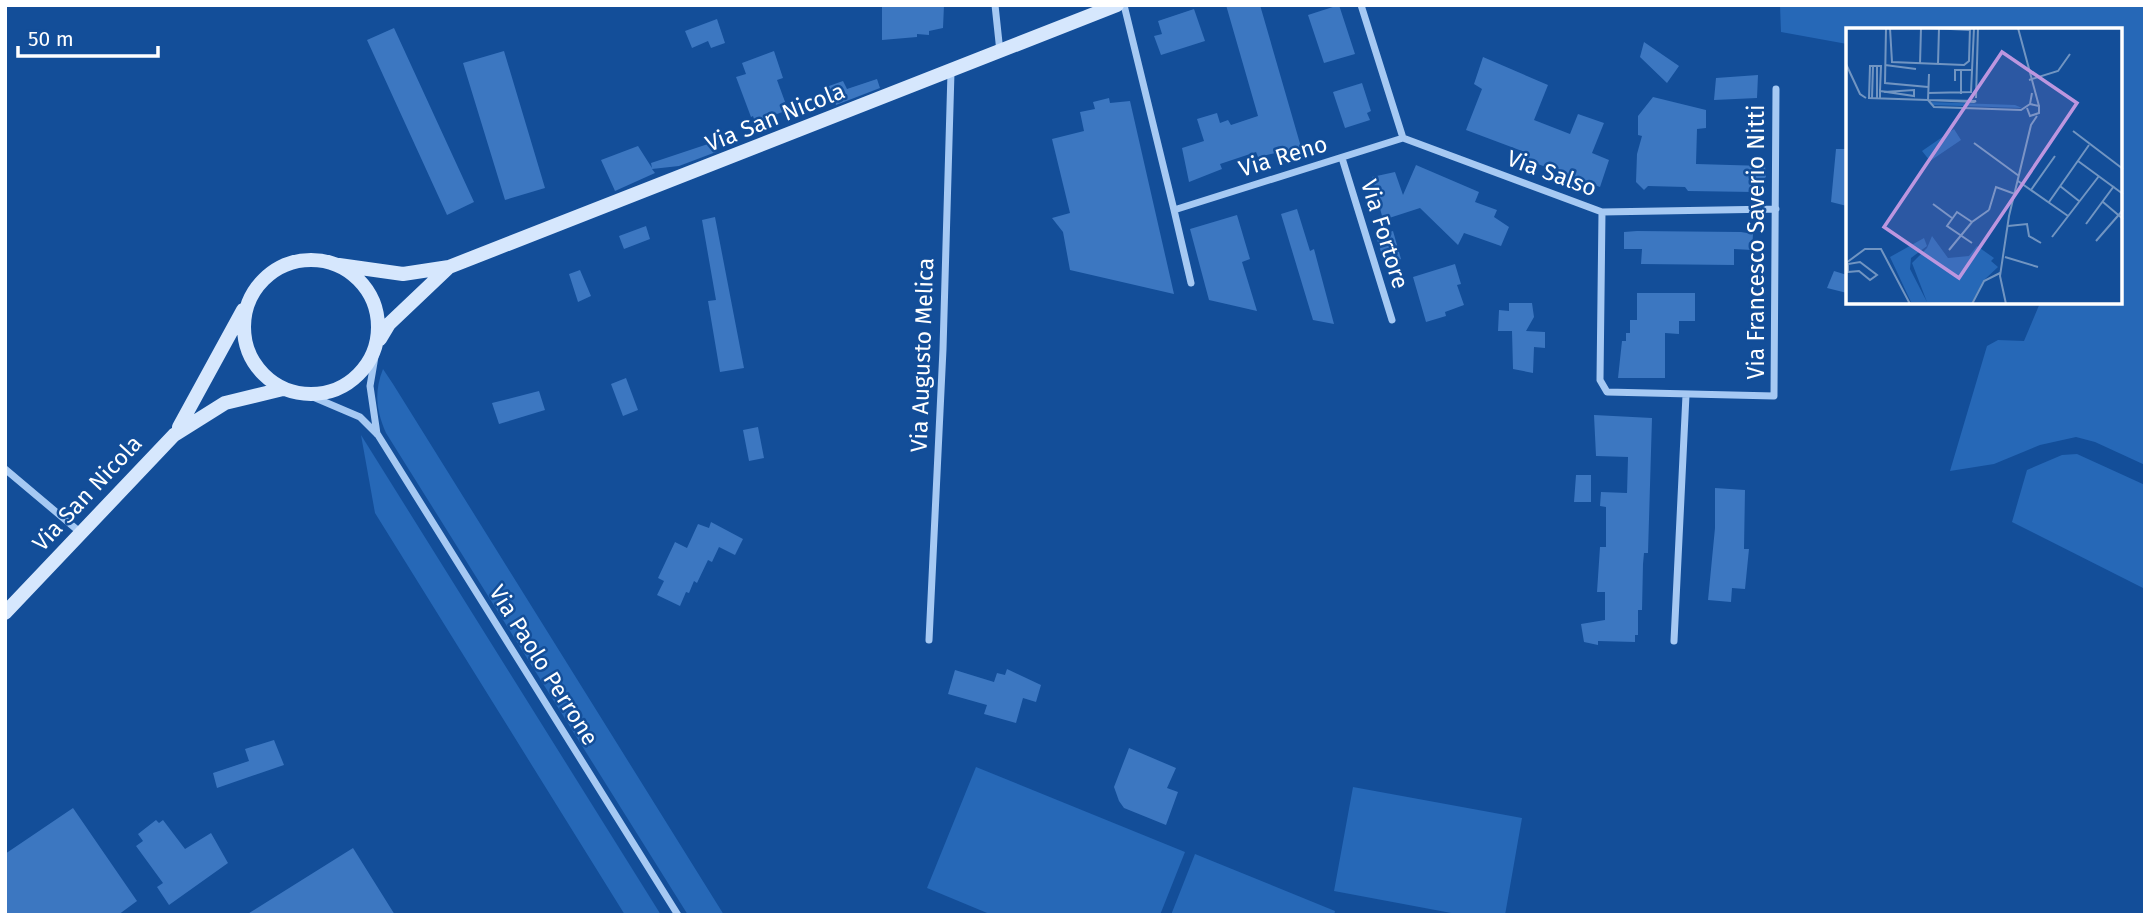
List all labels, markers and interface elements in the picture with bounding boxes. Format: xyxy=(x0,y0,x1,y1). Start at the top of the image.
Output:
scale bar xyxy=(18,14,158,58)
text: 50 m xyxy=(28,26,74,52)
inset map xyxy=(1846,28,2122,304)
street label: Via San Nicola xyxy=(701,76,849,158)
street label: Via Francesco Saverio Nitti xyxy=(1742,105,1770,379)
street label: Via Reno xyxy=(1235,129,1331,183)
street label: Via Salso xyxy=(1503,144,1601,202)
street label: Via Fortore xyxy=(1355,176,1415,292)
street label: Via Augusto Melica xyxy=(905,257,939,453)
street label: Via San Nicola xyxy=(26,429,148,557)
street label: Via Paolo Perrone xyxy=(483,580,605,750)

